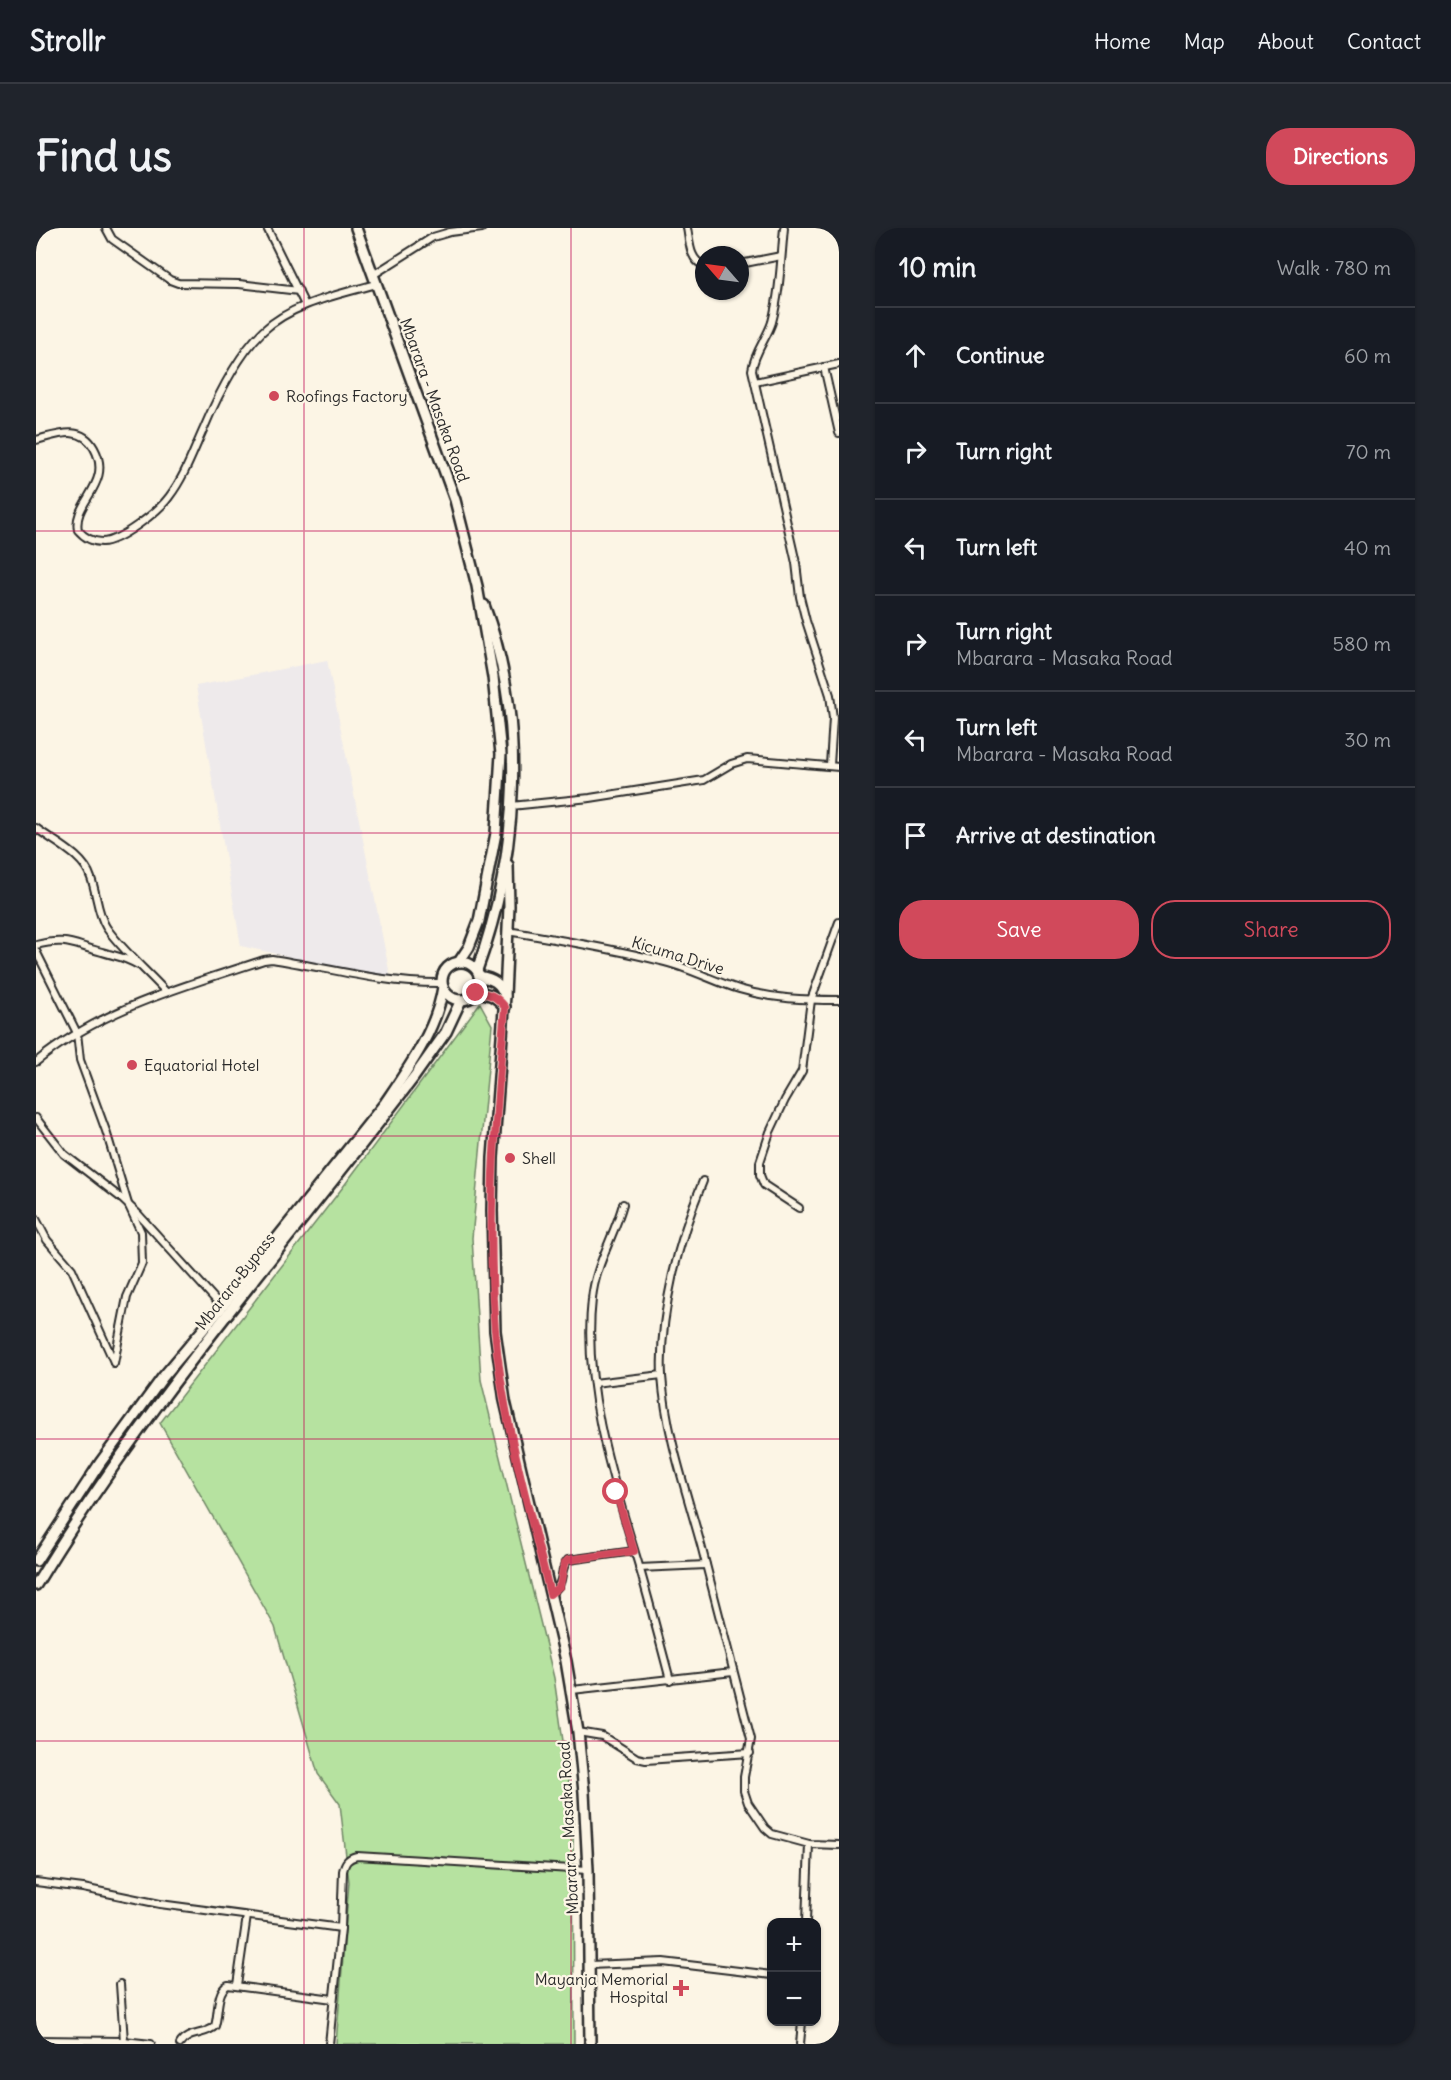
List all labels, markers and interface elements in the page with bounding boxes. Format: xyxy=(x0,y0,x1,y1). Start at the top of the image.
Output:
text: Strollr xyxy=(30,23,105,59)
text: Home xyxy=(1094,28,1151,55)
text: Map xyxy=(1184,28,1225,55)
text: About xyxy=(1258,28,1314,55)
text: Contact xyxy=(1347,28,1421,55)
button: Directions xyxy=(1266,128,1415,185)
text: Find us xyxy=(36,130,172,182)
north arrow xyxy=(695,246,749,300)
text: 10 min xyxy=(899,251,976,284)
text: Walk · 780 m xyxy=(1277,255,1391,280)
street label: Mbarara - Masaka Road xyxy=(396,315,474,485)
icon: ahead xyxy=(899,339,932,372)
text: Continue xyxy=(956,341,1045,369)
text: 60 m xyxy=(1344,343,1391,368)
place label: Roofings Factory xyxy=(286,386,408,406)
marker: Roofings Factory xyxy=(267,389,281,403)
icon: right xyxy=(899,435,932,468)
text: Turn right xyxy=(956,437,1052,465)
text: 70 m xyxy=(1346,439,1391,464)
icon: left xyxy=(899,531,932,564)
text: Turn left xyxy=(956,533,1037,561)
text: 40 m xyxy=(1344,535,1391,560)
text: Turn right xyxy=(956,617,1052,645)
icon: right xyxy=(899,627,932,660)
text: 580 m xyxy=(1333,631,1391,656)
text: Mbarara - Masaka Road xyxy=(956,645,1173,670)
text: Turn left xyxy=(956,713,1037,741)
icon: left xyxy=(899,723,932,756)
text: 30 m xyxy=(1344,727,1391,752)
text: Mbarara - Masaka Road xyxy=(956,741,1173,766)
icon: arrive xyxy=(899,819,932,852)
text: Arrive at destination xyxy=(956,821,1156,849)
button: Save xyxy=(899,900,1139,959)
button: Share xyxy=(1151,900,1391,959)
street label: Kicuma Drive xyxy=(629,931,727,979)
route end xyxy=(462,979,488,1005)
place label: Equatorial Hotel xyxy=(144,1055,259,1075)
marker: Equatorial Hotel xyxy=(125,1058,139,1072)
place label: Shell xyxy=(522,1148,556,1168)
marker: Shell xyxy=(503,1151,517,1165)
street label: Mbarara Bypass xyxy=(191,1228,279,1334)
route start xyxy=(602,1478,628,1504)
street label: Mbarara - Masaka Road xyxy=(553,1741,583,1915)
map controls xyxy=(767,1918,821,2026)
button: + xyxy=(767,1918,821,1972)
place label: Mayanja Memorial Hospital xyxy=(535,1969,668,2007)
button: − xyxy=(767,1972,821,2026)
marker: Mayanja Memorial Hospital xyxy=(672,1979,690,1997)

